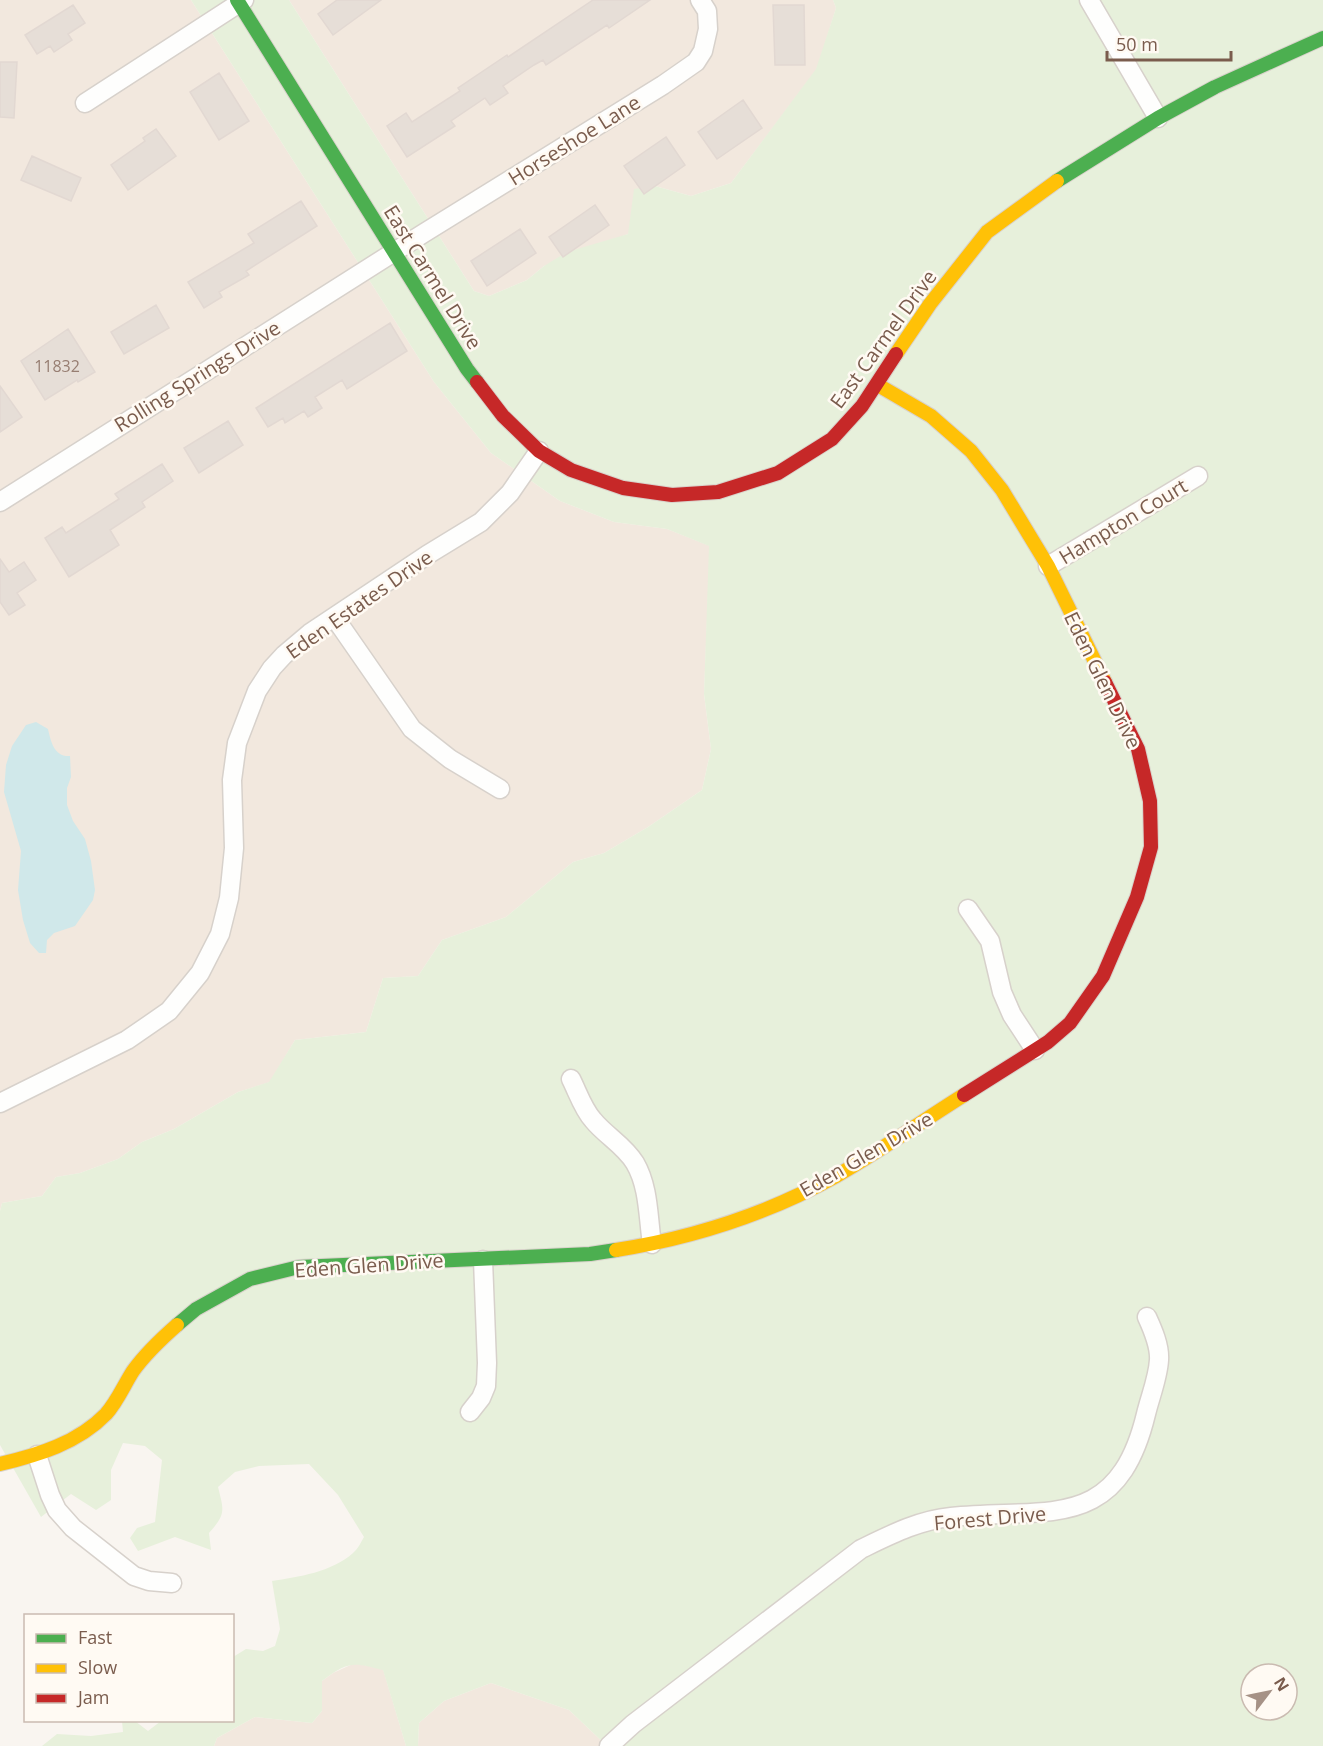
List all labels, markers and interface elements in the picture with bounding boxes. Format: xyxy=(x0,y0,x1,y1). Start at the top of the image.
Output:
scale bar xyxy=(1107,24,1232,62)
text: 50 m xyxy=(1116,32,1158,56)
street label: Horseshoe Lane xyxy=(503,89,645,191)
street label: East Carmel Drive xyxy=(378,200,488,354)
street label: East Carmel Drive xyxy=(824,264,942,414)
street label: Rolling Springs Drive xyxy=(109,314,285,438)
house number: 11832 xyxy=(34,355,80,377)
street label: Hampton Court xyxy=(1054,472,1192,570)
street label: Eden Estates Drive xyxy=(280,543,438,665)
street label: Eden Glen Drive xyxy=(1058,607,1148,753)
street label: Eden Glen Drive xyxy=(795,1105,937,1203)
street label: Eden Glen Drive xyxy=(294,1246,444,1284)
street label: Forest Drive xyxy=(933,1500,1047,1536)
legend xyxy=(24,1614,234,1722)
text: Fast xyxy=(78,1625,112,1649)
text: Slow xyxy=(78,1655,117,1679)
north arrow xyxy=(1239,1662,1299,1722)
text: N xyxy=(1269,1673,1294,1695)
text: Jam xyxy=(76,1685,110,1709)

